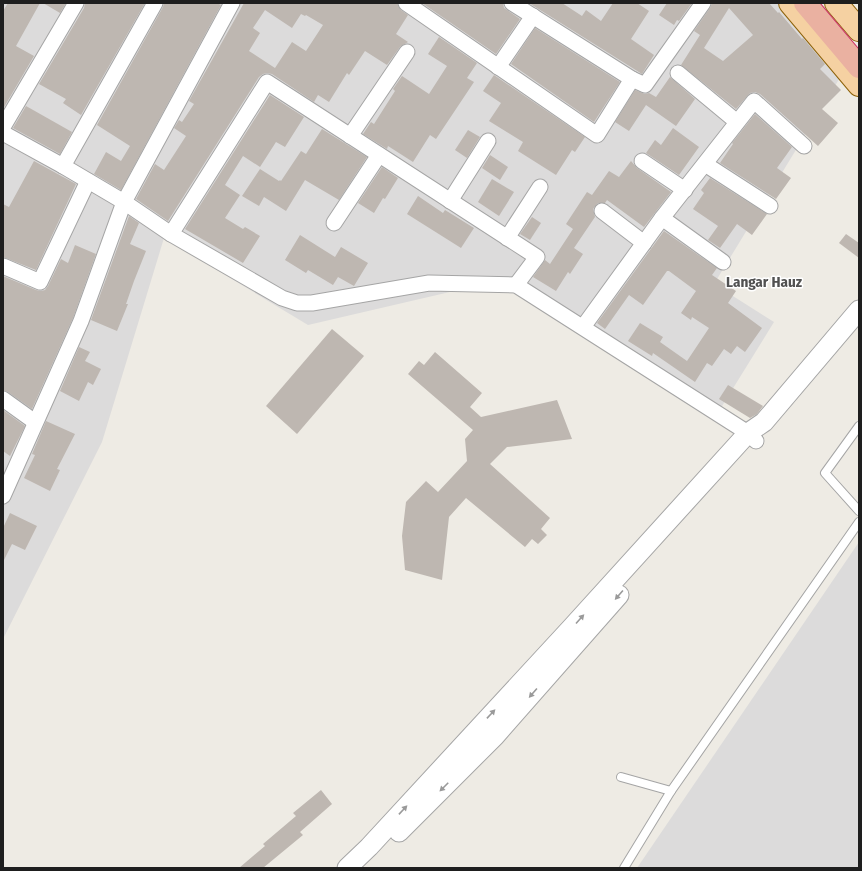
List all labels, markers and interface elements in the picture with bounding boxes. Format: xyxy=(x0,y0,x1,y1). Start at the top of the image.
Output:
district label: Langar Hauz xyxy=(726,273,803,291)
one-way arrow xyxy=(614,590,623,601)
one-way arrow xyxy=(575,614,584,624)
one-way arrow xyxy=(528,688,537,698)
one-way arrow xyxy=(486,709,496,719)
one-way arrow xyxy=(439,782,448,792)
one-way arrow xyxy=(398,805,408,815)

